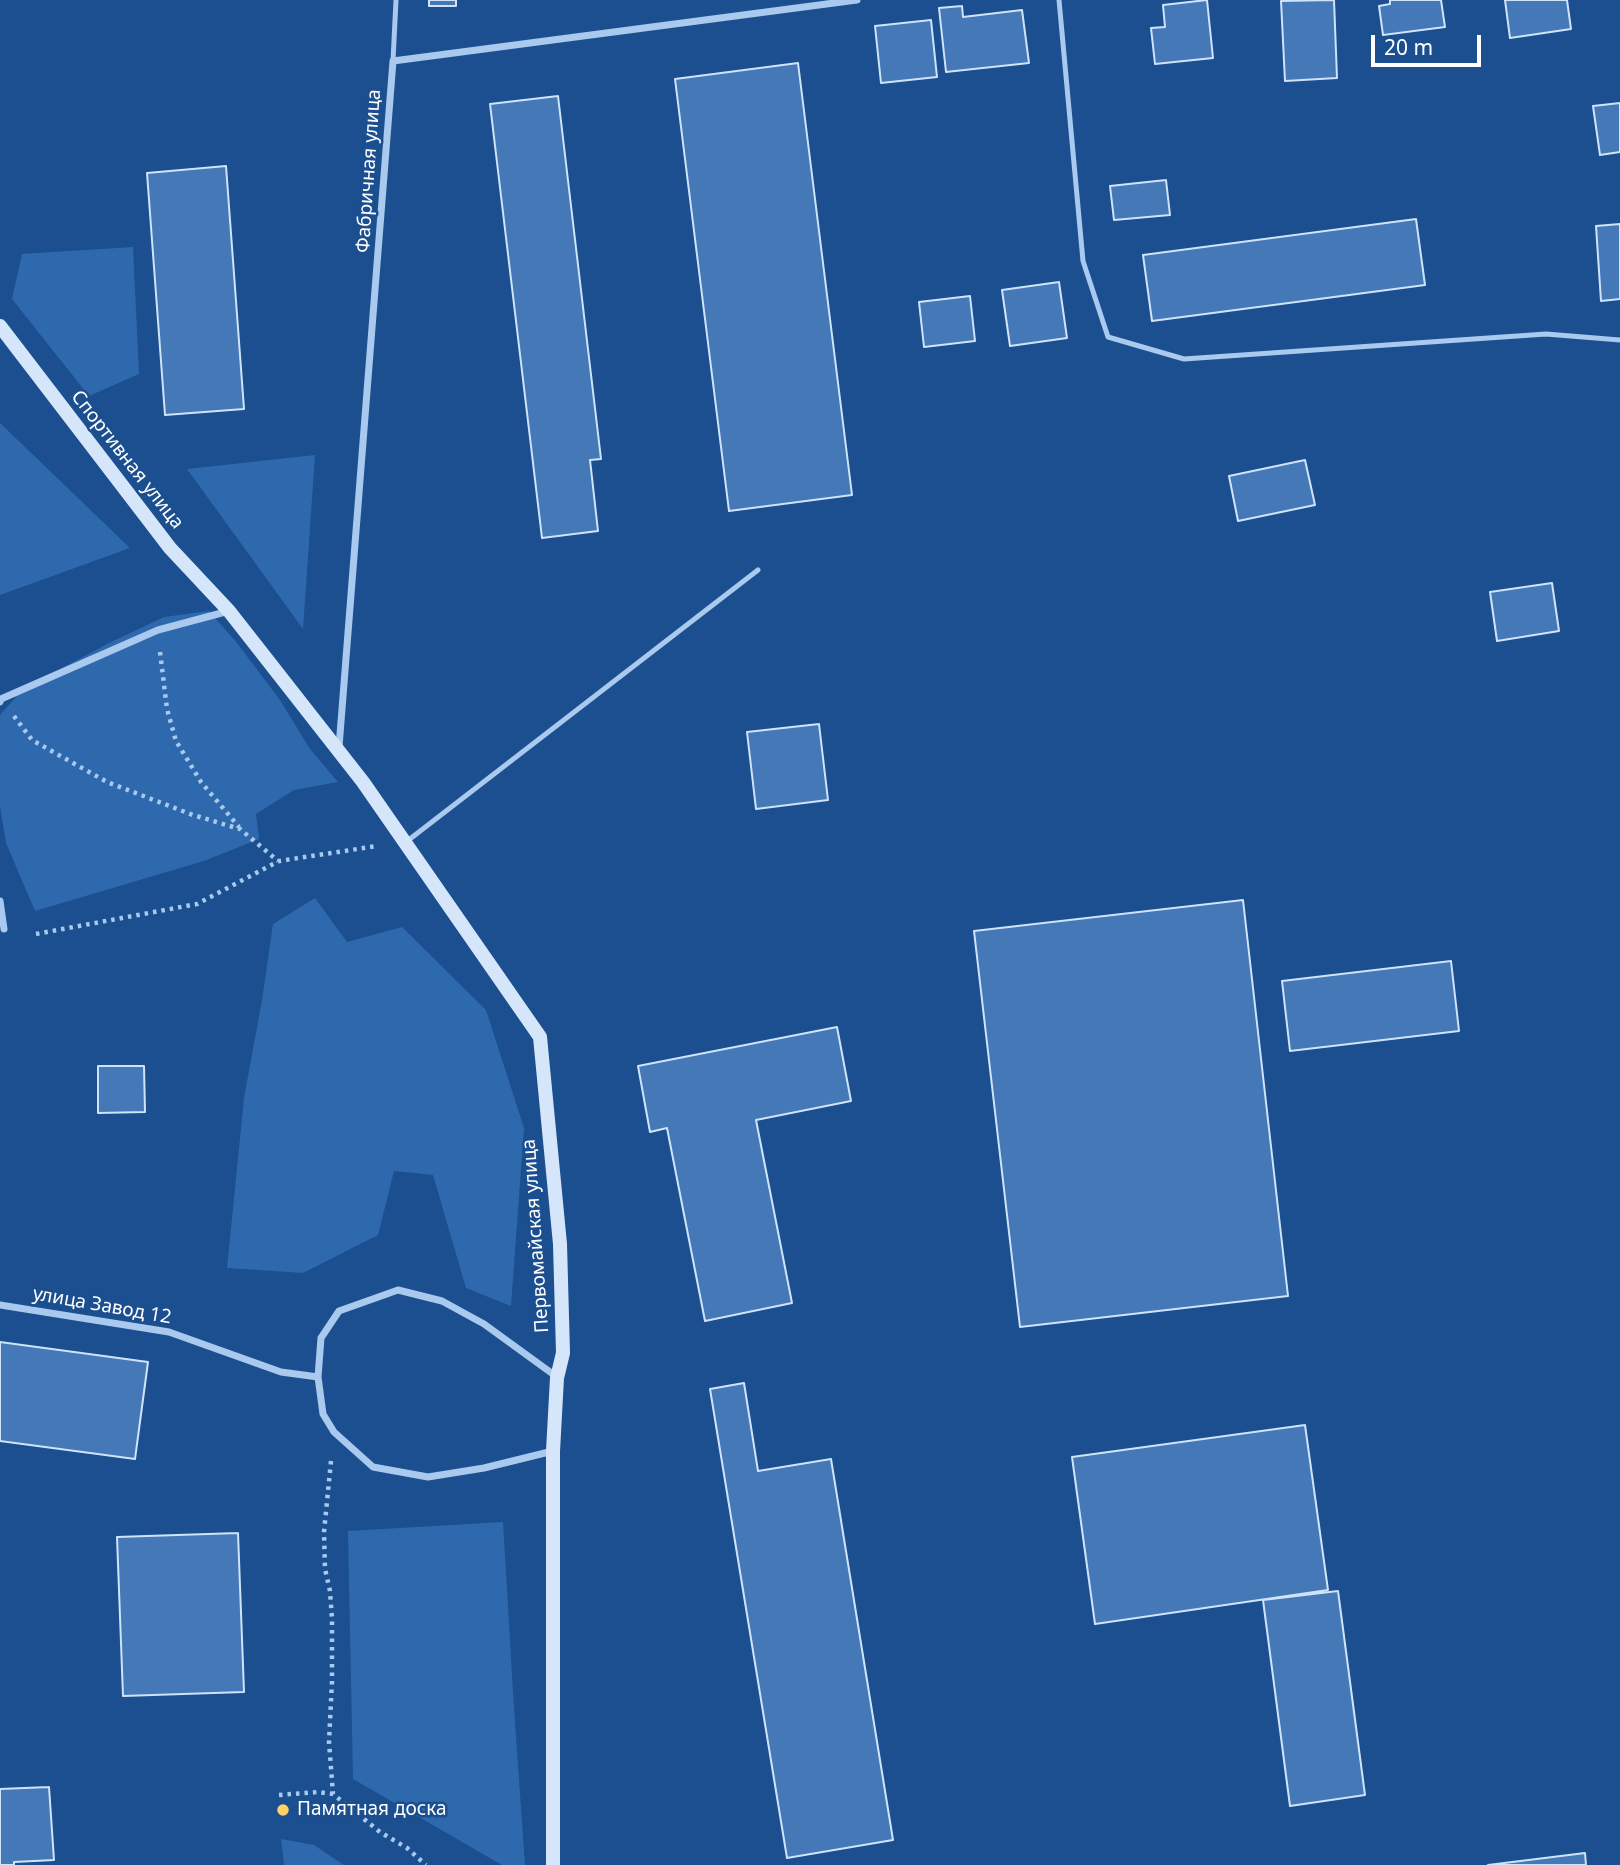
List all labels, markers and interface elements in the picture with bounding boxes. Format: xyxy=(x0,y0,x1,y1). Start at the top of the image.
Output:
scale bar xyxy=(1375,21,1485,65)
text: 20 m xyxy=(1384,33,1433,61)
street label: Фабричная улица xyxy=(352,88,386,254)
street label: Спортивная улица xyxy=(66,386,188,534)
street label: Первомайская улица xyxy=(518,1138,554,1334)
street label: улица Завод 12 xyxy=(31,1283,173,1329)
place label: Памятная доска xyxy=(297,1799,446,1821)
marker: Памятная доска xyxy=(275,1802,291,1818)

